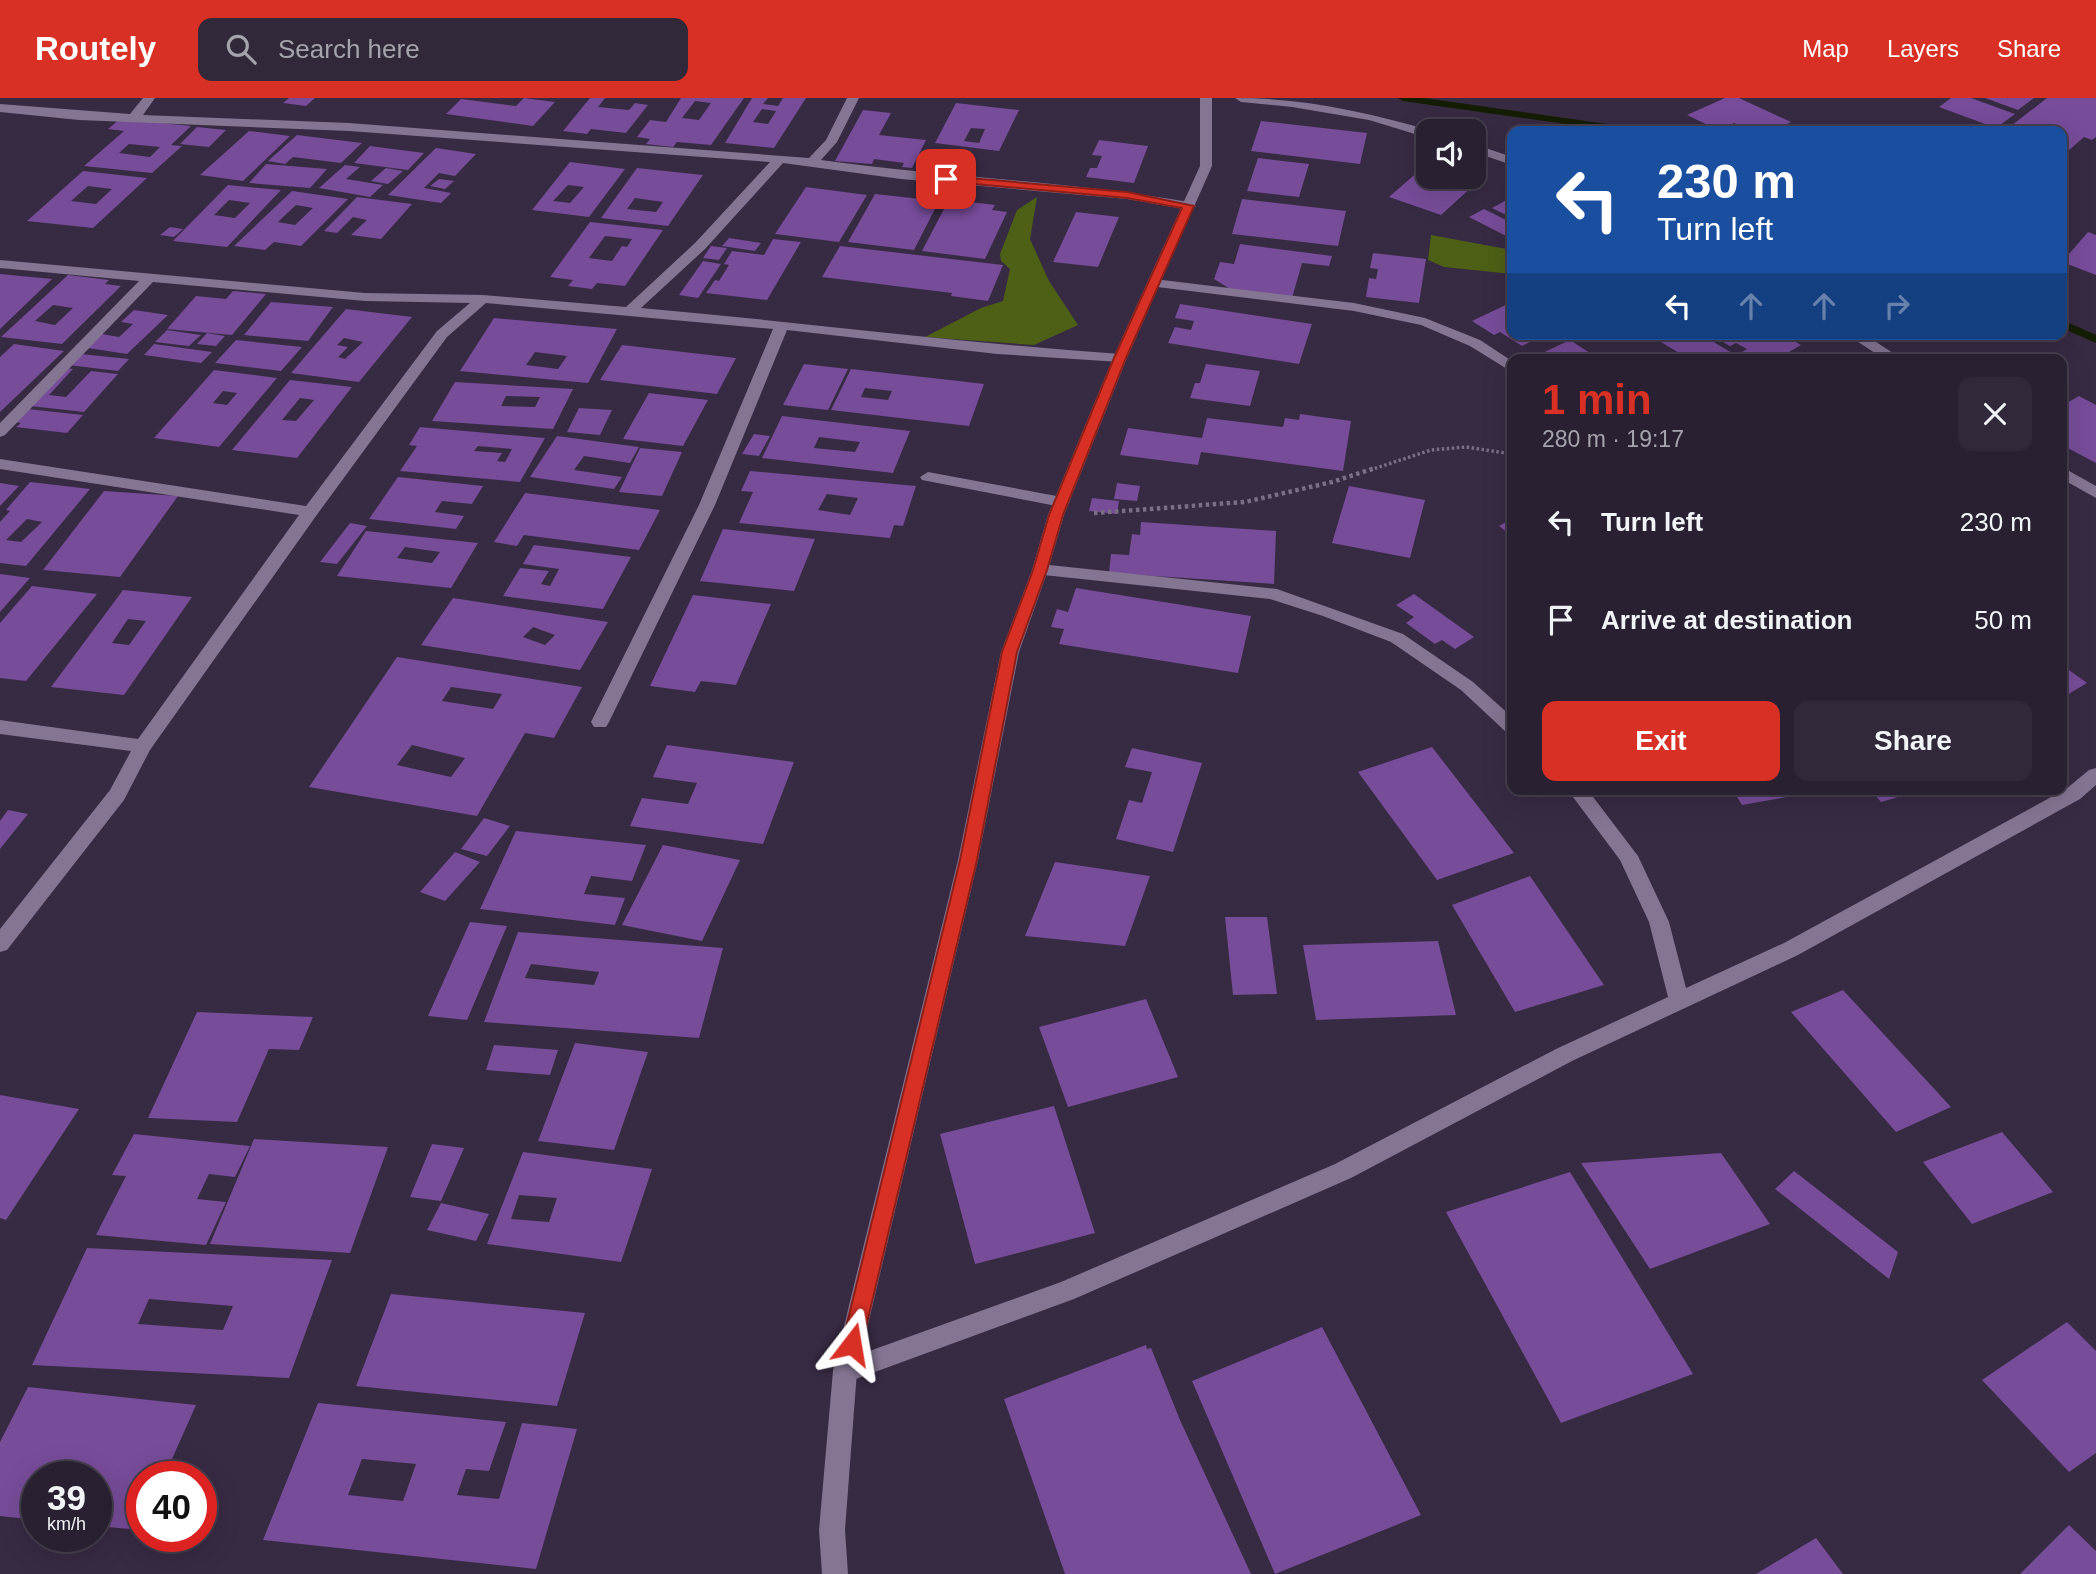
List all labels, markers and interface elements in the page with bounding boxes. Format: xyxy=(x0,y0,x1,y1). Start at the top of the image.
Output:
search box xyxy=(198,18,688,81)
text: Routely xyxy=(35,30,156,67)
icon: search xyxy=(222,30,260,68)
text: Search here xyxy=(278,34,420,64)
text: Map xyxy=(1802,35,1849,62)
text: Layers xyxy=(1887,35,1959,62)
text: Share xyxy=(1997,35,2061,62)
map controls xyxy=(1416,119,1486,189)
button: sound xyxy=(1416,119,1486,189)
pin xyxy=(916,149,976,209)
icon: left xyxy=(1542,154,1633,245)
text: 230 m xyxy=(1657,154,1796,208)
icon: arrive xyxy=(927,160,965,198)
text: Turn left xyxy=(1657,211,1773,247)
icon: left xyxy=(1659,287,1697,325)
icon: ahead xyxy=(1732,287,1770,325)
icon: ahead xyxy=(1805,287,1843,325)
icon: right xyxy=(1878,287,1916,325)
text: 1 min xyxy=(1542,376,1652,423)
button: close xyxy=(1958,377,2032,451)
text: 280 m · 19:17 xyxy=(1542,426,1684,452)
icon: left xyxy=(1542,503,1580,541)
text: Turn left xyxy=(1601,507,1703,537)
text: 230 m xyxy=(1960,507,2032,537)
icon: arrive xyxy=(1542,601,1580,639)
text: Arrive at destination xyxy=(1601,605,1852,635)
text: 50 m xyxy=(1974,605,2032,635)
button: Exit xyxy=(1542,701,1780,781)
button: Share xyxy=(1794,701,2032,781)
position arrow xyxy=(815,1307,889,1381)
speed limit sign: 40 xyxy=(126,1461,217,1552)
text: 39 xyxy=(47,1478,86,1517)
text: km/h xyxy=(47,1514,86,1534)

